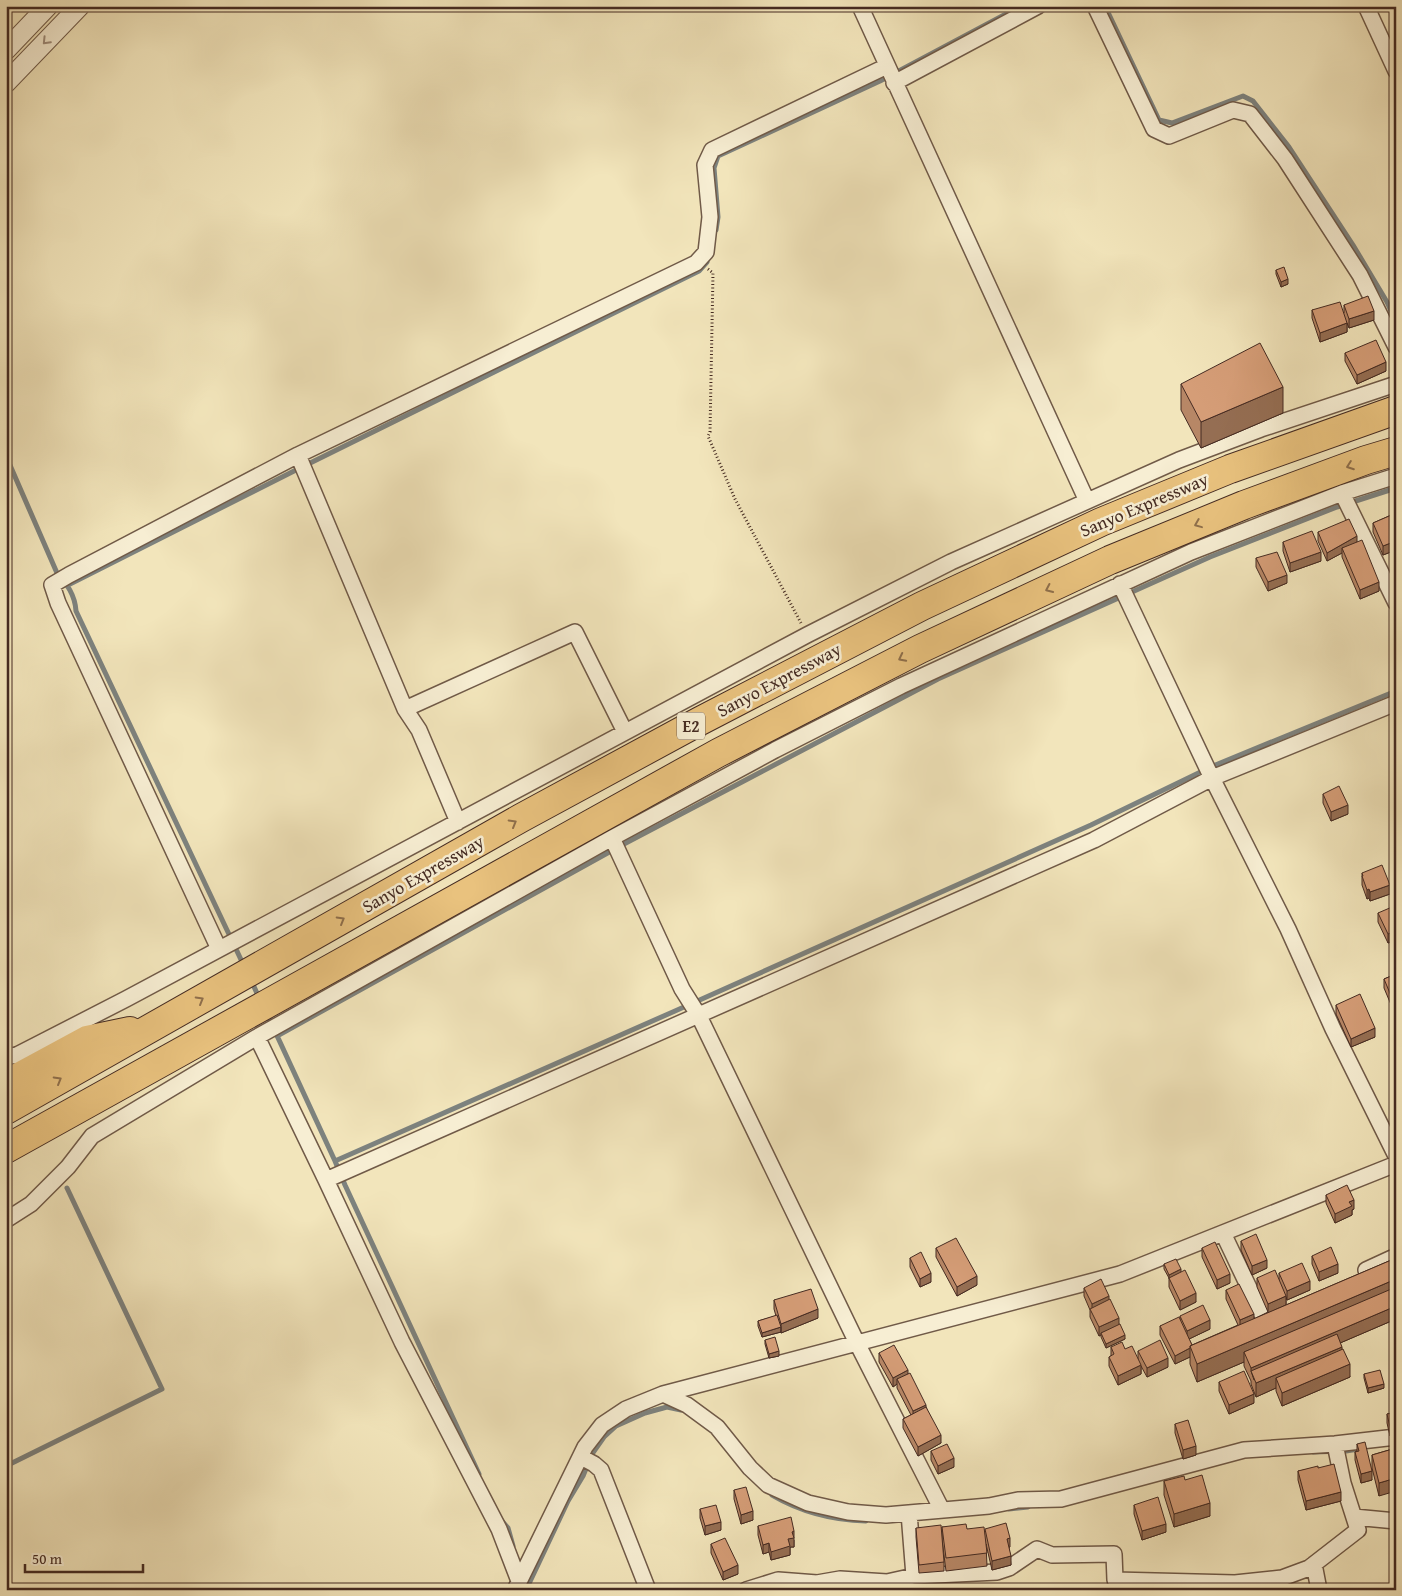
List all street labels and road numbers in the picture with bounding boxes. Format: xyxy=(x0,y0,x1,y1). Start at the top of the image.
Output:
street label: Sanyo Expressway xyxy=(1075,465,1212,544)
street label: Sanyo Expressway xyxy=(712,635,846,724)
road number: E2 xyxy=(677,712,705,739)
street label: Sanyo Expressway xyxy=(357,828,489,920)

